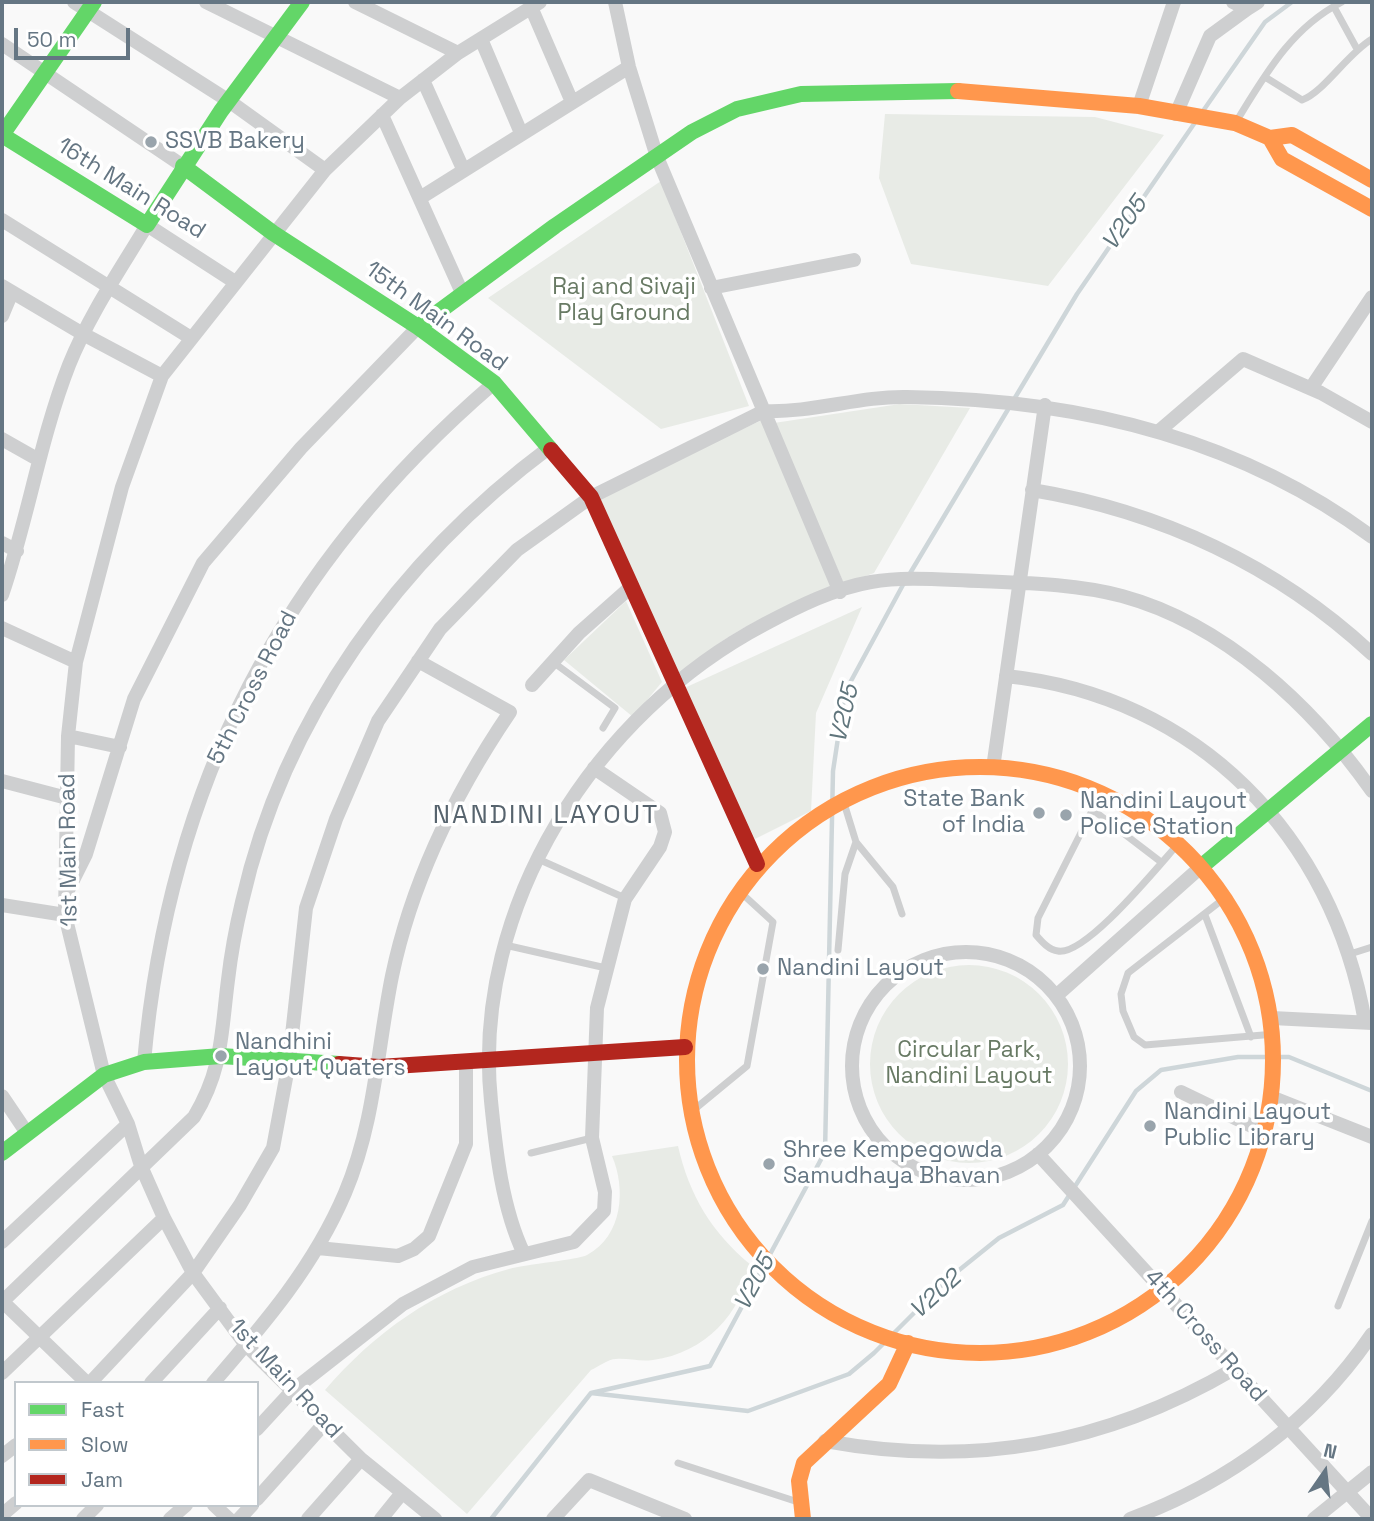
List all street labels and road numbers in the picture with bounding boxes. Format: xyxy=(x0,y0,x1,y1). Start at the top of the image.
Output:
street label: 16th Main Road xyxy=(52,132,210,246)
street label: 15th Main Road xyxy=(359,256,513,378)
street label: 5th Cross Road xyxy=(203,607,303,769)
street label: 1st Main Road xyxy=(54,773,84,927)
street label: 4th Cross Road xyxy=(1138,1264,1272,1408)
street label: 1st Main Road xyxy=(223,1314,347,1444)

